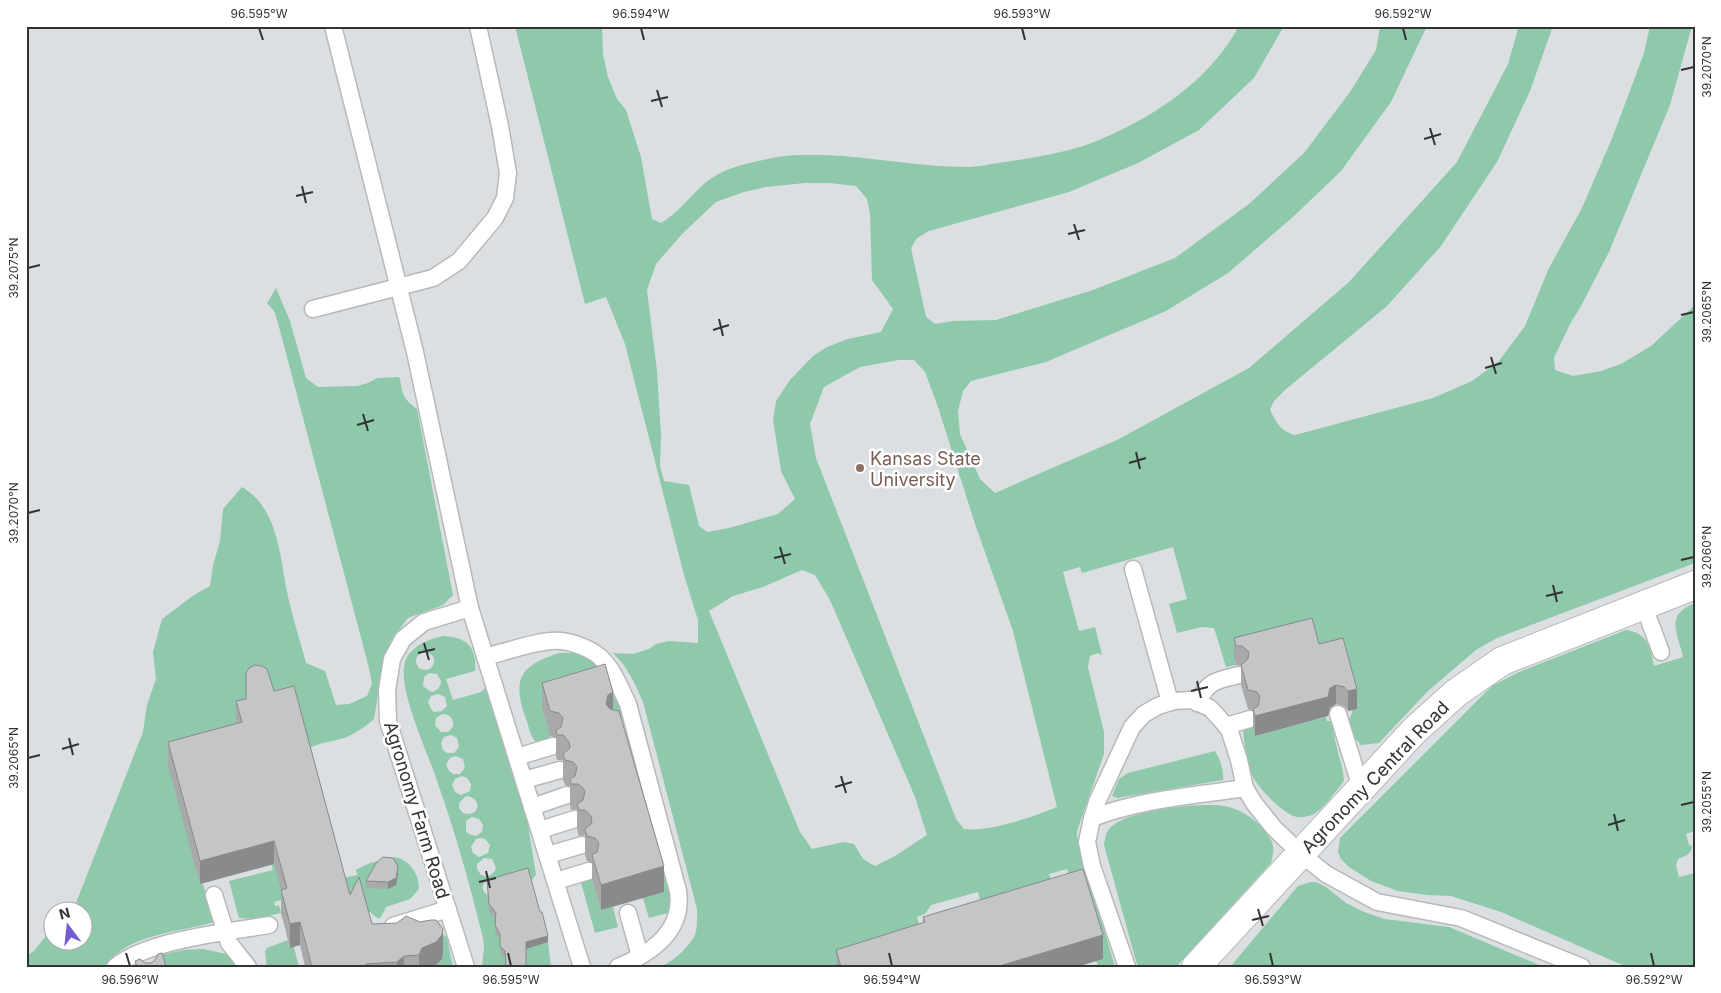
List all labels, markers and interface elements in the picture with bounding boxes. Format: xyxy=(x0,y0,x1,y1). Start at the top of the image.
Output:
text: 96.595°W xyxy=(230,6,288,21)
text: 96.594°W xyxy=(612,6,670,21)
text: 96.593°W xyxy=(993,6,1051,21)
text: 96.592°W xyxy=(1374,6,1432,21)
text: 39.2070°N xyxy=(1699,36,1714,98)
text: 39.2075°N xyxy=(6,237,21,299)
text: 39.2065°N xyxy=(1699,281,1714,343)
place label: Kansas State University xyxy=(870,448,981,490)
marker: Kansas State University xyxy=(854,462,866,474)
text: 39.2070°N xyxy=(6,482,21,544)
text: 39.2060°N xyxy=(1699,526,1714,588)
street label: Agronomy Central Road xyxy=(1297,697,1453,857)
street label: Agronomy Farm Road xyxy=(380,719,454,901)
text: 39.2065°N xyxy=(6,727,21,789)
text: 39.2055°N xyxy=(1699,771,1714,833)
north arrow xyxy=(42,900,92,950)
text: N xyxy=(57,903,72,923)
text: 96.596°W xyxy=(101,972,159,987)
text: 96.595°W xyxy=(482,972,540,987)
text: 96.594°W xyxy=(863,972,921,987)
text: 96.593°W xyxy=(1244,972,1302,987)
text: 96.592°W xyxy=(1625,972,1683,987)

